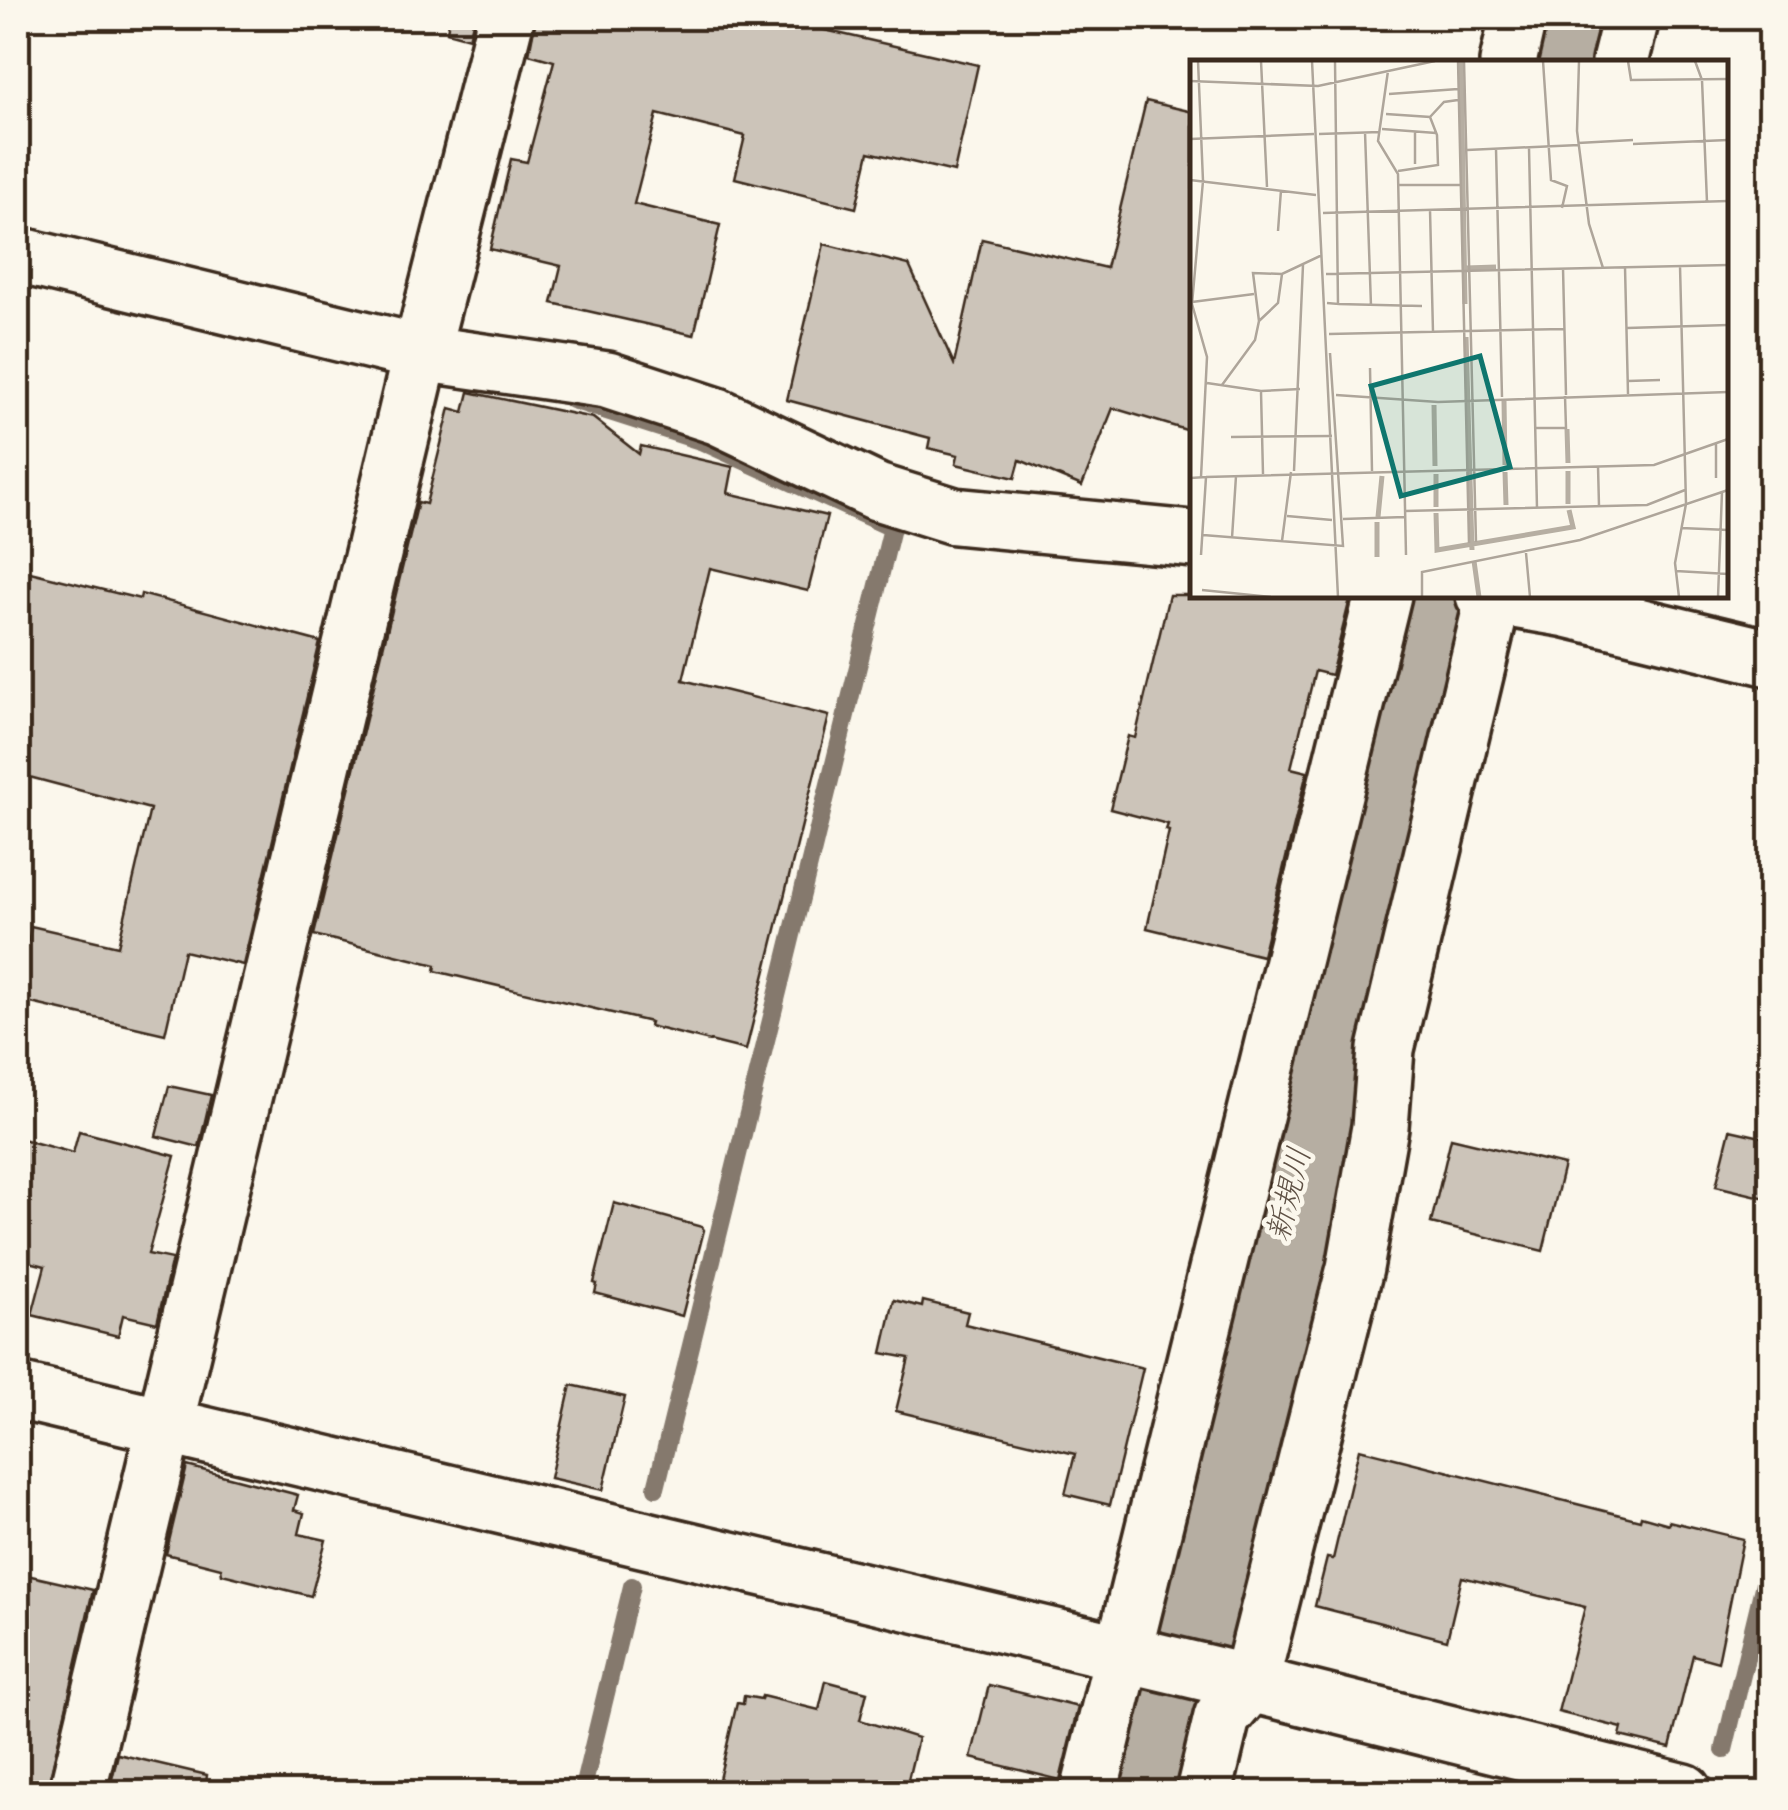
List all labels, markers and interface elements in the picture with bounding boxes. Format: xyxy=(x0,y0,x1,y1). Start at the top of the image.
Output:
inset map xyxy=(1190,60,1728,598)
water label: 新規川 xyxy=(1249,1141,1328,1248)

